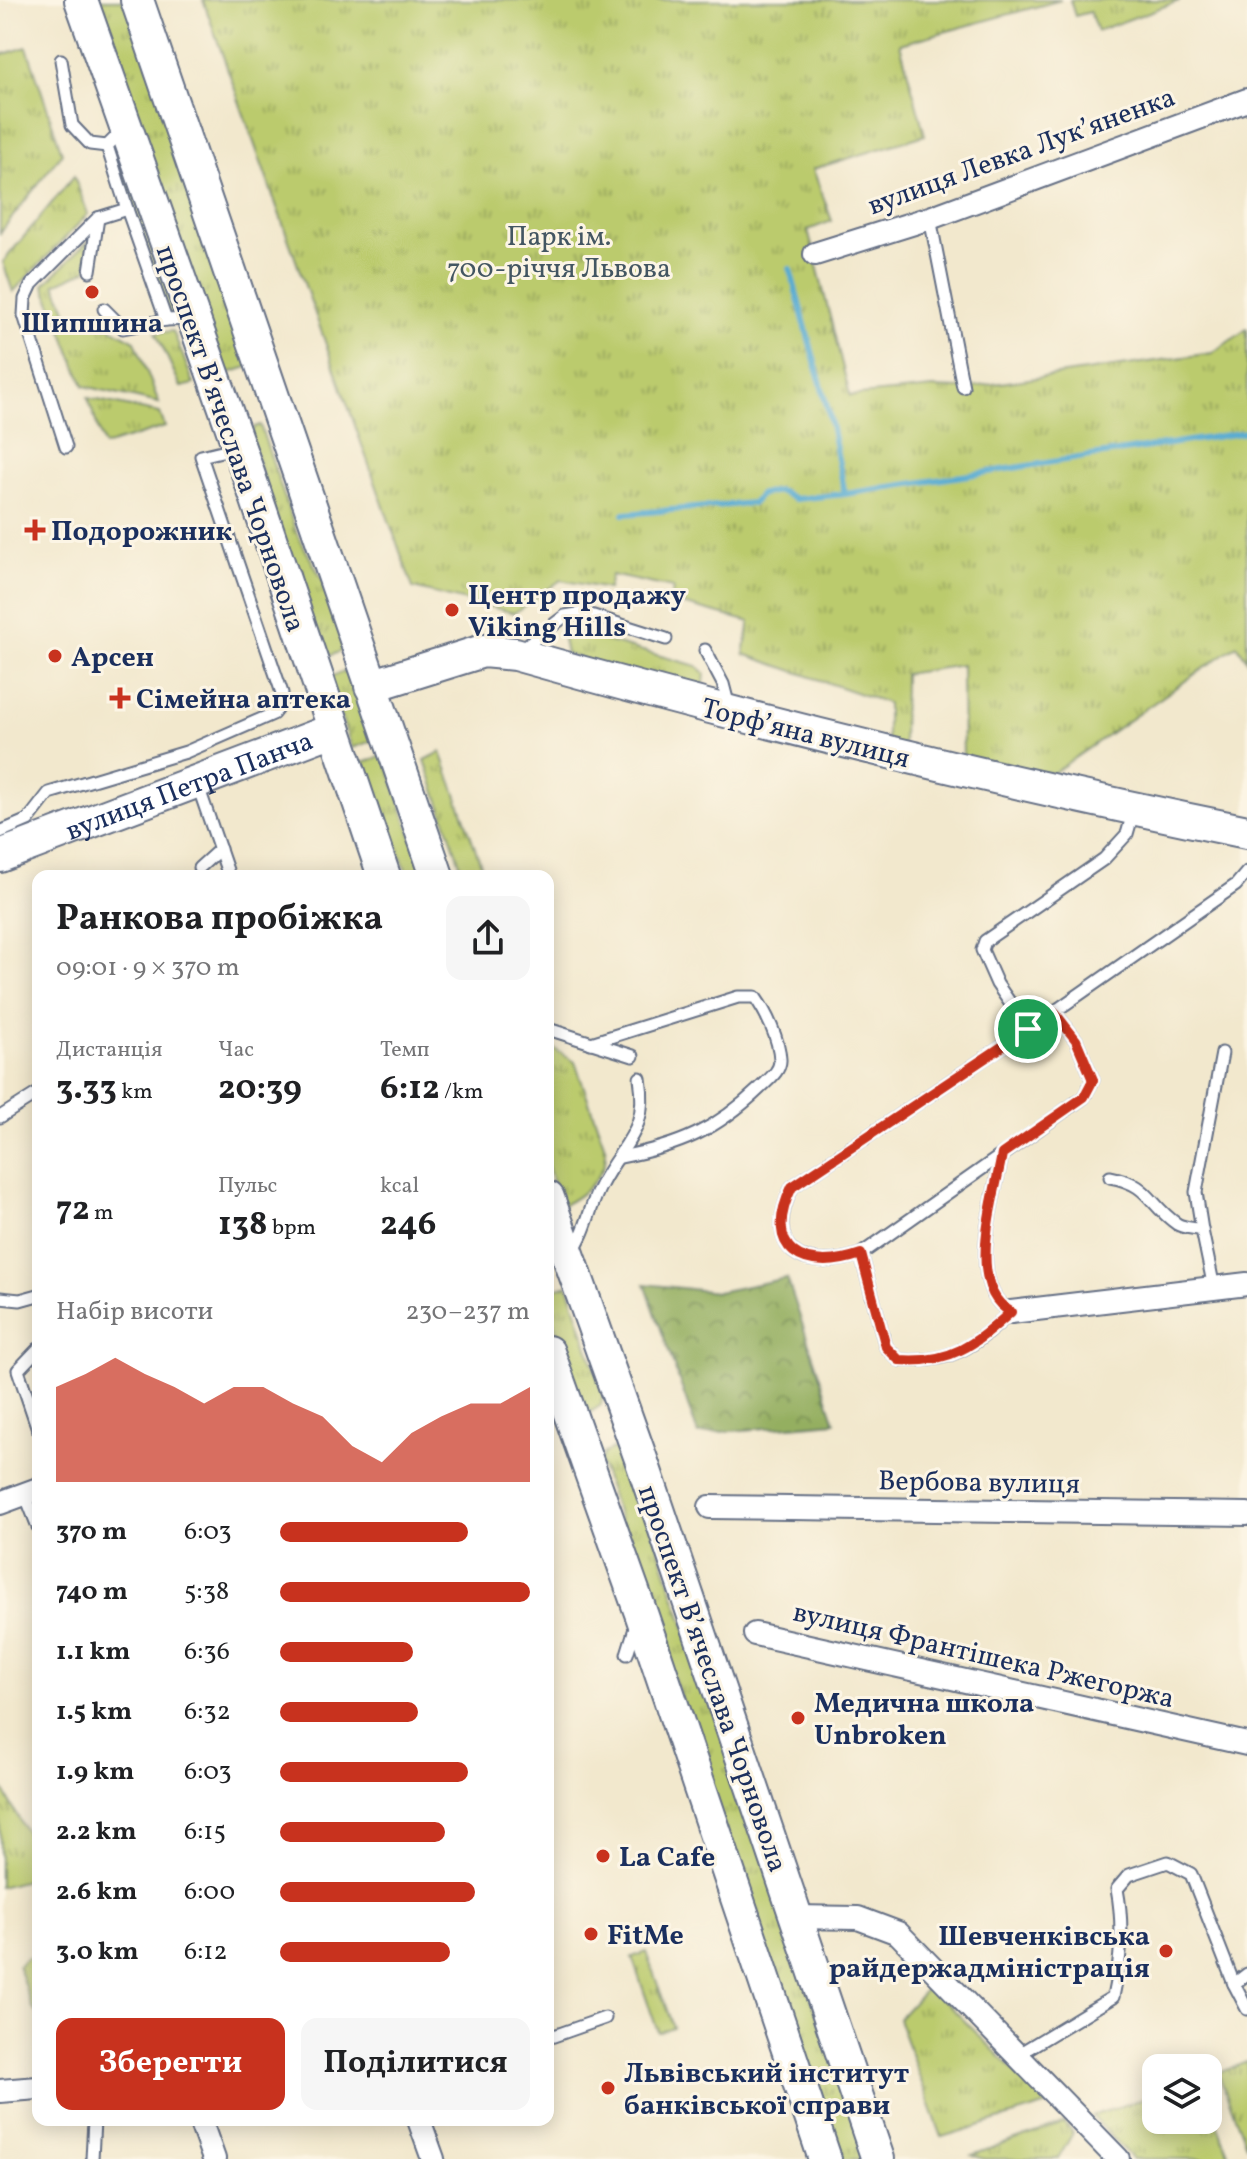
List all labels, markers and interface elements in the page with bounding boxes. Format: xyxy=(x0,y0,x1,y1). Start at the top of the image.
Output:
street label: вулиця Левка Лукʼяненка xyxy=(863,79,1181,226)
park label: Парк ім. 700-річчя Львова xyxy=(447,218,671,289)
street label: проспект Вʼячеслава Чорновола xyxy=(145,240,314,638)
marker: Шипшина xyxy=(83,283,101,301)
place label: Шипшина xyxy=(21,305,163,344)
place label: Подорожник xyxy=(51,513,233,552)
marker: Подорожник xyxy=(26,521,44,539)
place label: Центр продажу Viking Hills xyxy=(468,577,686,648)
marker: Центр продажу Viking Hills xyxy=(443,601,461,619)
place label: Арсен xyxy=(71,639,154,678)
marker: Арсен xyxy=(46,647,64,665)
place label: Сімейна аптека xyxy=(136,681,351,720)
marker: Сімейна аптека xyxy=(111,689,129,707)
street label: Торфʼяна вулиця xyxy=(697,690,914,779)
street label: вулиця Петра Панча xyxy=(61,722,319,851)
text: Ранкова пробіжка xyxy=(56,895,383,945)
button: share xyxy=(446,896,530,980)
text: 09:01 · 9 × 370 m xyxy=(56,950,240,986)
pin xyxy=(994,995,1062,1063)
icon: arrive xyxy=(1006,1007,1050,1051)
text: Дистанція xyxy=(56,1035,162,1066)
text: Час xyxy=(218,1035,254,1066)
text: Темп xyxy=(380,1035,430,1066)
text: 3.33 xyxy=(56,1066,117,1113)
text: 20:39 xyxy=(218,1066,302,1113)
text: 6:12 xyxy=(380,1066,440,1113)
text: km xyxy=(117,1077,153,1108)
text: /km xyxy=(440,1077,484,1108)
text: Пульс xyxy=(218,1171,277,1202)
text: kcal xyxy=(380,1171,419,1202)
text: 72 xyxy=(56,1187,90,1234)
text: m xyxy=(90,1198,113,1229)
text: 138 xyxy=(218,1202,268,1249)
text: 246 xyxy=(380,1202,436,1249)
text: bpm xyxy=(268,1213,316,1244)
text: Набір висоти xyxy=(56,1294,213,1330)
text: 230–237 m xyxy=(406,1294,530,1330)
street label: Вербова вулиця xyxy=(878,1462,1080,1505)
street label: проспект Вʼячеслава Чорновола xyxy=(627,1480,796,1878)
text: 370 m xyxy=(56,1514,127,1550)
text: 6:03 xyxy=(184,1514,232,1550)
text: 740 m xyxy=(56,1574,128,1610)
text: 5:38 xyxy=(184,1574,229,1610)
street label: вулиця Франтішека Ржегоржа xyxy=(789,1594,1178,1719)
text: 1.1 km xyxy=(56,1634,130,1670)
text: 6:36 xyxy=(184,1634,230,1670)
place label: Медична школа Unbroken xyxy=(814,1685,1034,1756)
text: 1.5 km xyxy=(56,1694,132,1730)
text: 6:32 xyxy=(184,1694,231,1730)
marker: Медична школа Unbroken xyxy=(789,1709,807,1727)
text: 1.9 km xyxy=(56,1754,134,1790)
text: 6:03 xyxy=(184,1754,232,1790)
text: 2.2 km xyxy=(56,1814,137,1850)
text: 6:15 xyxy=(184,1814,226,1850)
place label: La Cafe xyxy=(619,1839,715,1878)
marker: La Cafe xyxy=(594,1847,612,1865)
text: 2.6 km xyxy=(56,1874,137,1910)
text: 6:00 xyxy=(184,1874,235,1910)
place label: FitMe xyxy=(607,1917,684,1956)
place label: Шевченківська райдержадміністрація xyxy=(828,1918,1150,1989)
marker: FitMe xyxy=(582,1925,600,1943)
text: 3.0 km xyxy=(56,1934,139,1970)
text: 6:12 xyxy=(184,1934,227,1970)
marker: Шевченківська райдержадміністрація xyxy=(1157,1942,1175,1960)
button: Зберегти xyxy=(56,2018,285,2110)
button: Поділитися xyxy=(301,2018,530,2110)
map controls xyxy=(1142,2054,1222,2134)
button: layers xyxy=(1142,2054,1222,2134)
place label: Львівський інститут банківської справи xyxy=(624,2055,910,2126)
marker: Львівський інститут банківської справи xyxy=(599,2079,617,2097)

